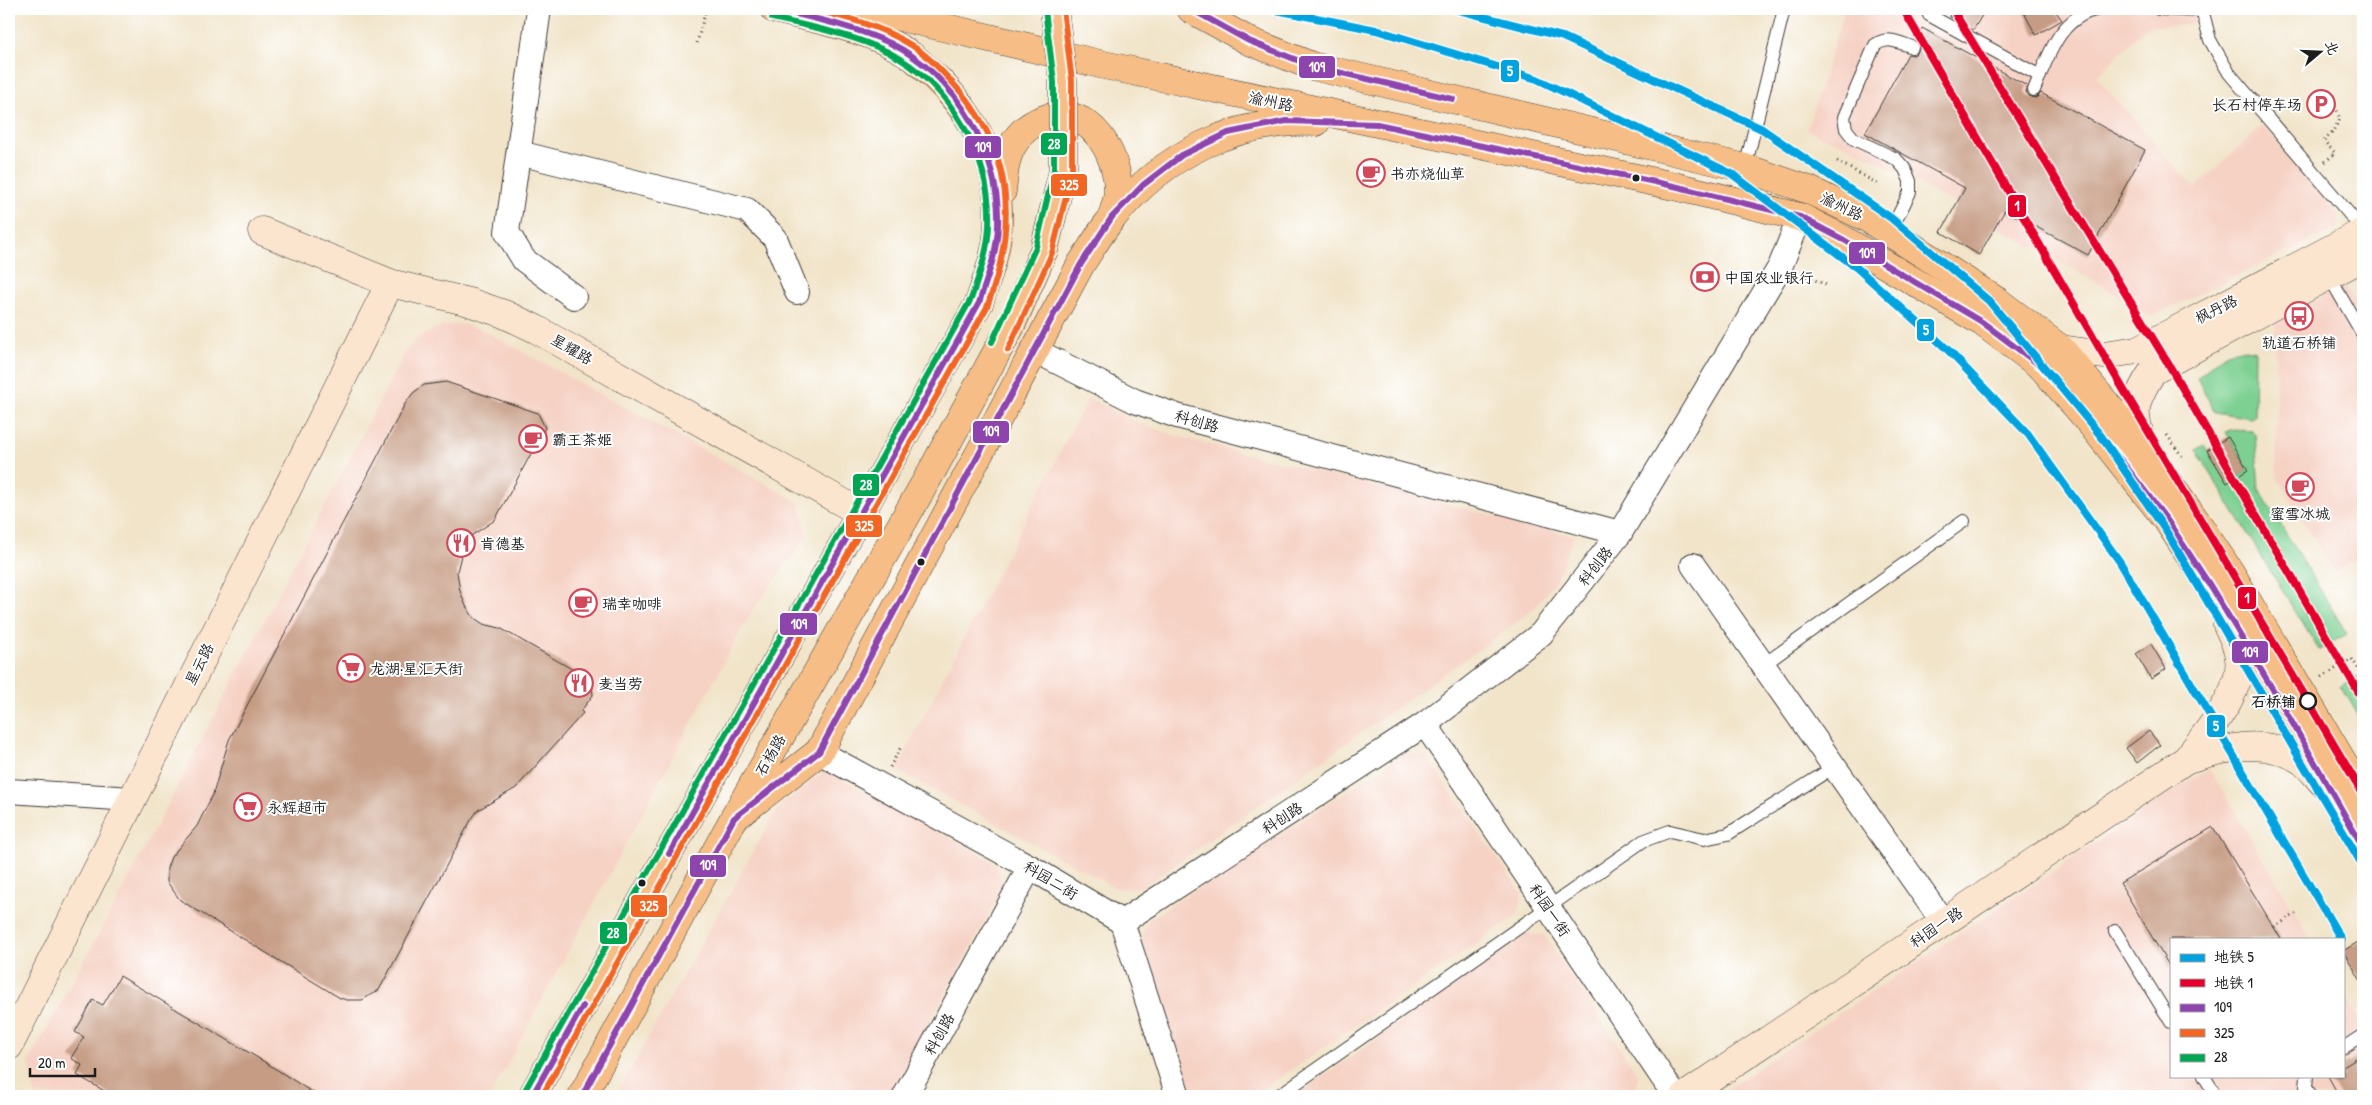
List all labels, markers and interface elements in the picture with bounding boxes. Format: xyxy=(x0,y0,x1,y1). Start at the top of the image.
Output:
north arrow xyxy=(2294,28,2344,78)
text: 北 xyxy=(2322,38,2344,57)
line badge: 109 xyxy=(1298,55,1336,79)
text: 109 xyxy=(1309,57,1326,76)
line badge: 5 xyxy=(1500,59,1520,83)
text: 5 xyxy=(1507,61,1513,80)
street label: 渝州路 xyxy=(1247,86,1295,116)
parking icon: 长石村停车场 xyxy=(2306,89,2336,119)
place label: 长石村停车场 xyxy=(2212,94,2302,115)
line badge: 28 xyxy=(1040,132,1068,156)
text: 28 xyxy=(1048,134,1060,153)
line badge: 109 xyxy=(964,135,1002,159)
text: 109 xyxy=(975,137,992,156)
cafe icon: 书亦烧仙草 xyxy=(1356,158,1386,188)
place label: 书亦烧仙草 xyxy=(1390,163,1465,184)
line badge: 325 xyxy=(1050,173,1088,197)
unlabelled marker xyxy=(1631,173,1641,183)
text: 325 xyxy=(1060,175,1078,194)
street label: 渝州路 xyxy=(1817,187,1867,225)
line badge: 1 xyxy=(2007,194,2027,218)
text: 1 xyxy=(2014,196,2020,215)
line badge: 109 xyxy=(1848,241,1886,265)
text: 109 xyxy=(1859,243,1876,262)
bank icon: 中国农业银行 xyxy=(1690,262,1720,292)
place label: 中国农业银行 xyxy=(1724,267,1814,288)
street label: 枫丹路 xyxy=(2191,289,2241,329)
bus stop icon: 轨道石桥铺 xyxy=(2284,301,2314,331)
line badge: 5 xyxy=(1916,318,1935,342)
text: 5 xyxy=(1923,320,1929,339)
street label: 星耀路 xyxy=(547,329,597,369)
place label: 轨道石桥铺 xyxy=(2261,332,2337,353)
street label: 科创路 xyxy=(1172,405,1222,437)
line badge: 109 xyxy=(972,420,1010,444)
text: 109 xyxy=(983,421,1000,440)
cafe icon: 霸王茶姬 xyxy=(518,424,548,454)
place label: 霸王茶姬 xyxy=(552,429,612,450)
cafe icon: 蜜雪冰城 xyxy=(2285,472,2315,502)
line badge: 28 xyxy=(852,473,880,497)
text: 28 xyxy=(860,475,872,494)
place label: 蜜雪冰城 xyxy=(2270,503,2330,524)
line badge: 325 xyxy=(845,514,883,538)
text: 325 xyxy=(855,516,873,535)
restaurant icon: 肯德基 xyxy=(446,528,476,558)
place label: 肯德基 xyxy=(480,533,525,554)
street label: 科创路 xyxy=(1573,542,1617,590)
unlabelled marker xyxy=(916,557,926,567)
line badge: 1 xyxy=(2237,586,2257,610)
cafe icon: 瑞幸咖啡 xyxy=(568,588,598,618)
text: 1 xyxy=(2244,588,2250,607)
place label: 瑞幸咖啡 xyxy=(602,593,662,614)
line badge: 109 xyxy=(779,612,818,636)
text: 109 xyxy=(791,614,808,633)
street label: 星云路 xyxy=(179,639,219,689)
line badge: 109 xyxy=(2231,640,2269,664)
text: 109 xyxy=(2242,642,2259,661)
supermarket icon: 龙湖·星汇天街 xyxy=(336,653,366,683)
place label: 龙湖·星汇天街 xyxy=(370,658,463,679)
restaurant icon: 麦当劳 xyxy=(564,668,594,698)
place label: 麦当劳 xyxy=(598,673,643,694)
place label: 石桥铺 xyxy=(2251,691,2296,712)
marker: 石桥铺 xyxy=(2299,692,2317,710)
line badge: 5 xyxy=(2206,714,2226,738)
text: 5 xyxy=(2213,716,2219,735)
street label: 石杨路 xyxy=(750,730,790,780)
supermarket icon: 永辉超市 xyxy=(233,792,263,822)
place label: 永辉超市 xyxy=(267,797,327,818)
street label: 科创路 xyxy=(1257,797,1307,839)
line badge: 109 xyxy=(689,854,727,878)
text: 109 xyxy=(700,855,717,874)
street label: 科园二街 xyxy=(1020,856,1082,904)
unlabelled marker xyxy=(637,878,647,888)
street label: 科园一街 xyxy=(1525,879,1575,941)
line badge: 325 xyxy=(630,894,668,918)
text: 325 xyxy=(640,896,658,915)
street label: 科园一路 xyxy=(1905,902,1967,952)
line badge: 28 xyxy=(599,921,628,945)
text: 28 xyxy=(607,923,619,942)
legend xyxy=(2170,938,2344,1078)
text: 地铁 5 xyxy=(2214,946,2254,967)
text: 地铁 1 xyxy=(2214,972,2253,993)
text: 109 xyxy=(2214,996,2232,1017)
street label: 科创路 xyxy=(919,1009,959,1059)
text: 325 xyxy=(2214,1022,2235,1043)
scale bar xyxy=(30,1045,95,1077)
text: 28 xyxy=(2214,1046,2228,1067)
text: 20 m xyxy=(38,1052,65,1073)

